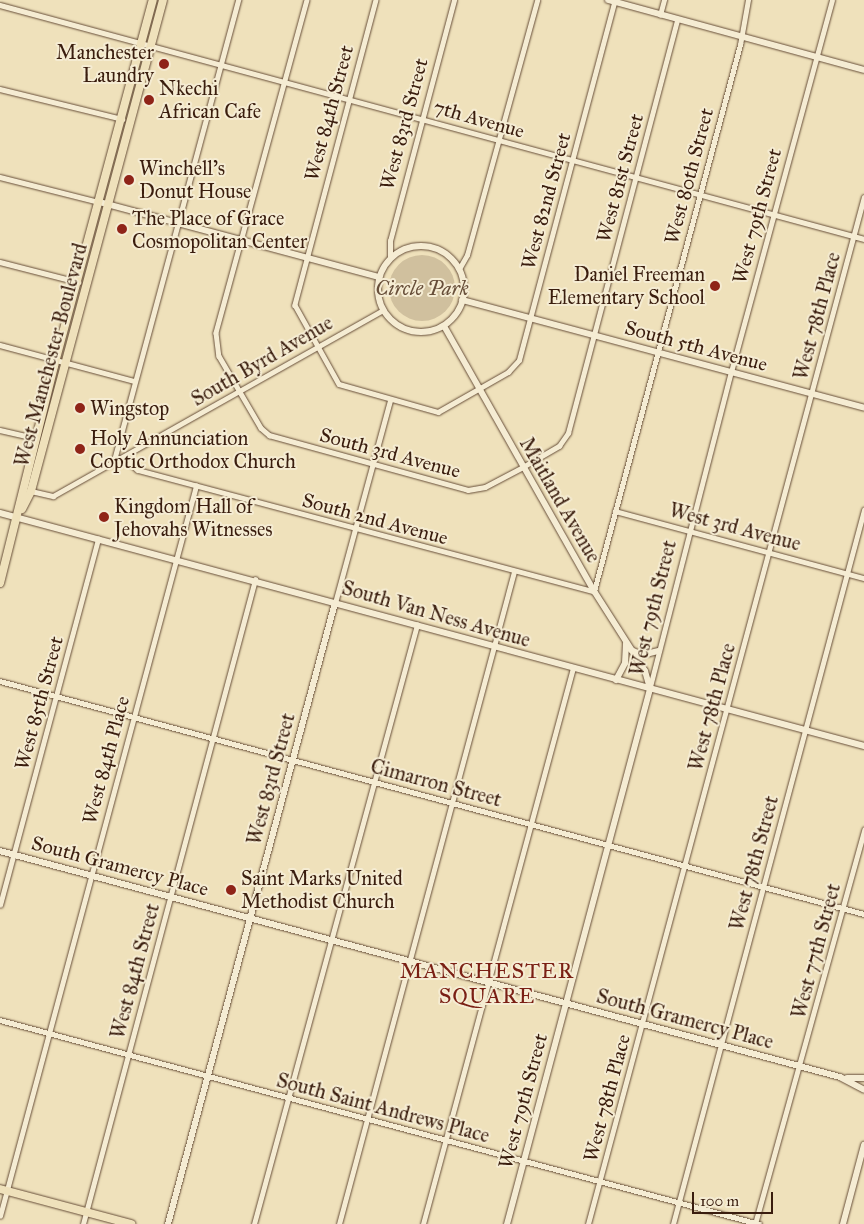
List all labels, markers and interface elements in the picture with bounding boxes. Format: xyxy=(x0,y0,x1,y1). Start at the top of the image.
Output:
place label: Manchester Laundry xyxy=(56,40,154,87)
street label: West 84th Street xyxy=(299,43,359,183)
street label: West 83rd Street xyxy=(375,56,433,192)
marker: Manchester Laundry xyxy=(158,58,170,70)
place label: Nkechi African Cafe xyxy=(159,76,261,123)
marker: Nkechi African Cafe xyxy=(143,94,155,106)
street label: 7th Avenue xyxy=(431,95,527,143)
street label: West 80th Street xyxy=(659,105,719,247)
street label: West 81st Street xyxy=(591,111,649,245)
street label: West 82nd Street xyxy=(516,130,576,272)
street label: West 79th Street xyxy=(727,146,787,286)
place label: Winchell's Donut House xyxy=(139,156,251,203)
marker: Winchell's Donut House xyxy=(123,174,135,186)
place label: The Place of Grace Cosmopolitan Center xyxy=(132,206,307,253)
marker: The Place of Grace Cosmopolitan Center xyxy=(116,223,128,235)
street label: West Manchester Boulevard xyxy=(10,241,92,469)
street label: West 78th Place xyxy=(788,250,846,382)
place label: Daniel Freeman Elementary School xyxy=(548,262,705,309)
park label: Circle Park xyxy=(375,276,469,300)
marker: Daniel Freeman Elementary School xyxy=(709,280,721,292)
street label: South Byrd Avenue xyxy=(187,311,337,411)
street label: South 5th Avenue xyxy=(622,315,770,377)
place label: Wingstop xyxy=(90,396,169,420)
marker: Wingstop xyxy=(74,402,86,414)
street label: South 3rd Avenue xyxy=(317,423,463,483)
place label: Holy Annunciation Coptic Orthodox Church xyxy=(90,426,296,473)
street label: Maitland Avenue xyxy=(514,433,606,567)
marker: Holy Annunciation Coptic Orthodox Church xyxy=(74,443,86,455)
street label: South 2nd Avenue xyxy=(299,488,451,550)
place label: Kingdom Hall of Jehovahs Witnesses xyxy=(114,494,273,541)
street label: West 3rd Avenue xyxy=(667,498,803,556)
marker: Kingdom Hall of Jehovahs Witnesses xyxy=(98,511,110,523)
street label: West 79th Street xyxy=(625,538,681,678)
street label: South Van Ness Avenue xyxy=(339,576,533,652)
street label: West 85th Street xyxy=(10,634,68,772)
street label: West 78th Place xyxy=(683,641,741,773)
street label: West 84th Place xyxy=(77,693,135,827)
street label: West 83rd Street xyxy=(242,711,300,847)
street label: Cimarron Street xyxy=(368,754,504,812)
street label: West 78th Street xyxy=(724,793,784,933)
street label: South Gramercy Place xyxy=(29,831,211,901)
place label: Saint Marks United Methodist Church xyxy=(241,866,403,913)
street label: West 77th Street xyxy=(786,881,846,1021)
marker: Saint Marks United Methodist Church xyxy=(225,884,237,896)
street label: West 84th Street xyxy=(105,901,165,1041)
district label: MANCHESTER SQUARE xyxy=(398,957,576,1008)
street label: South Gramercy Place xyxy=(594,984,776,1054)
street label: West 79th Street xyxy=(493,1031,553,1171)
street label: West 78th Place xyxy=(578,1032,636,1164)
street label: South Saint Andrews Place xyxy=(274,1068,492,1148)
scale bar xyxy=(694,1182,775,1214)
text: 100 m xyxy=(700,1192,739,1210)

